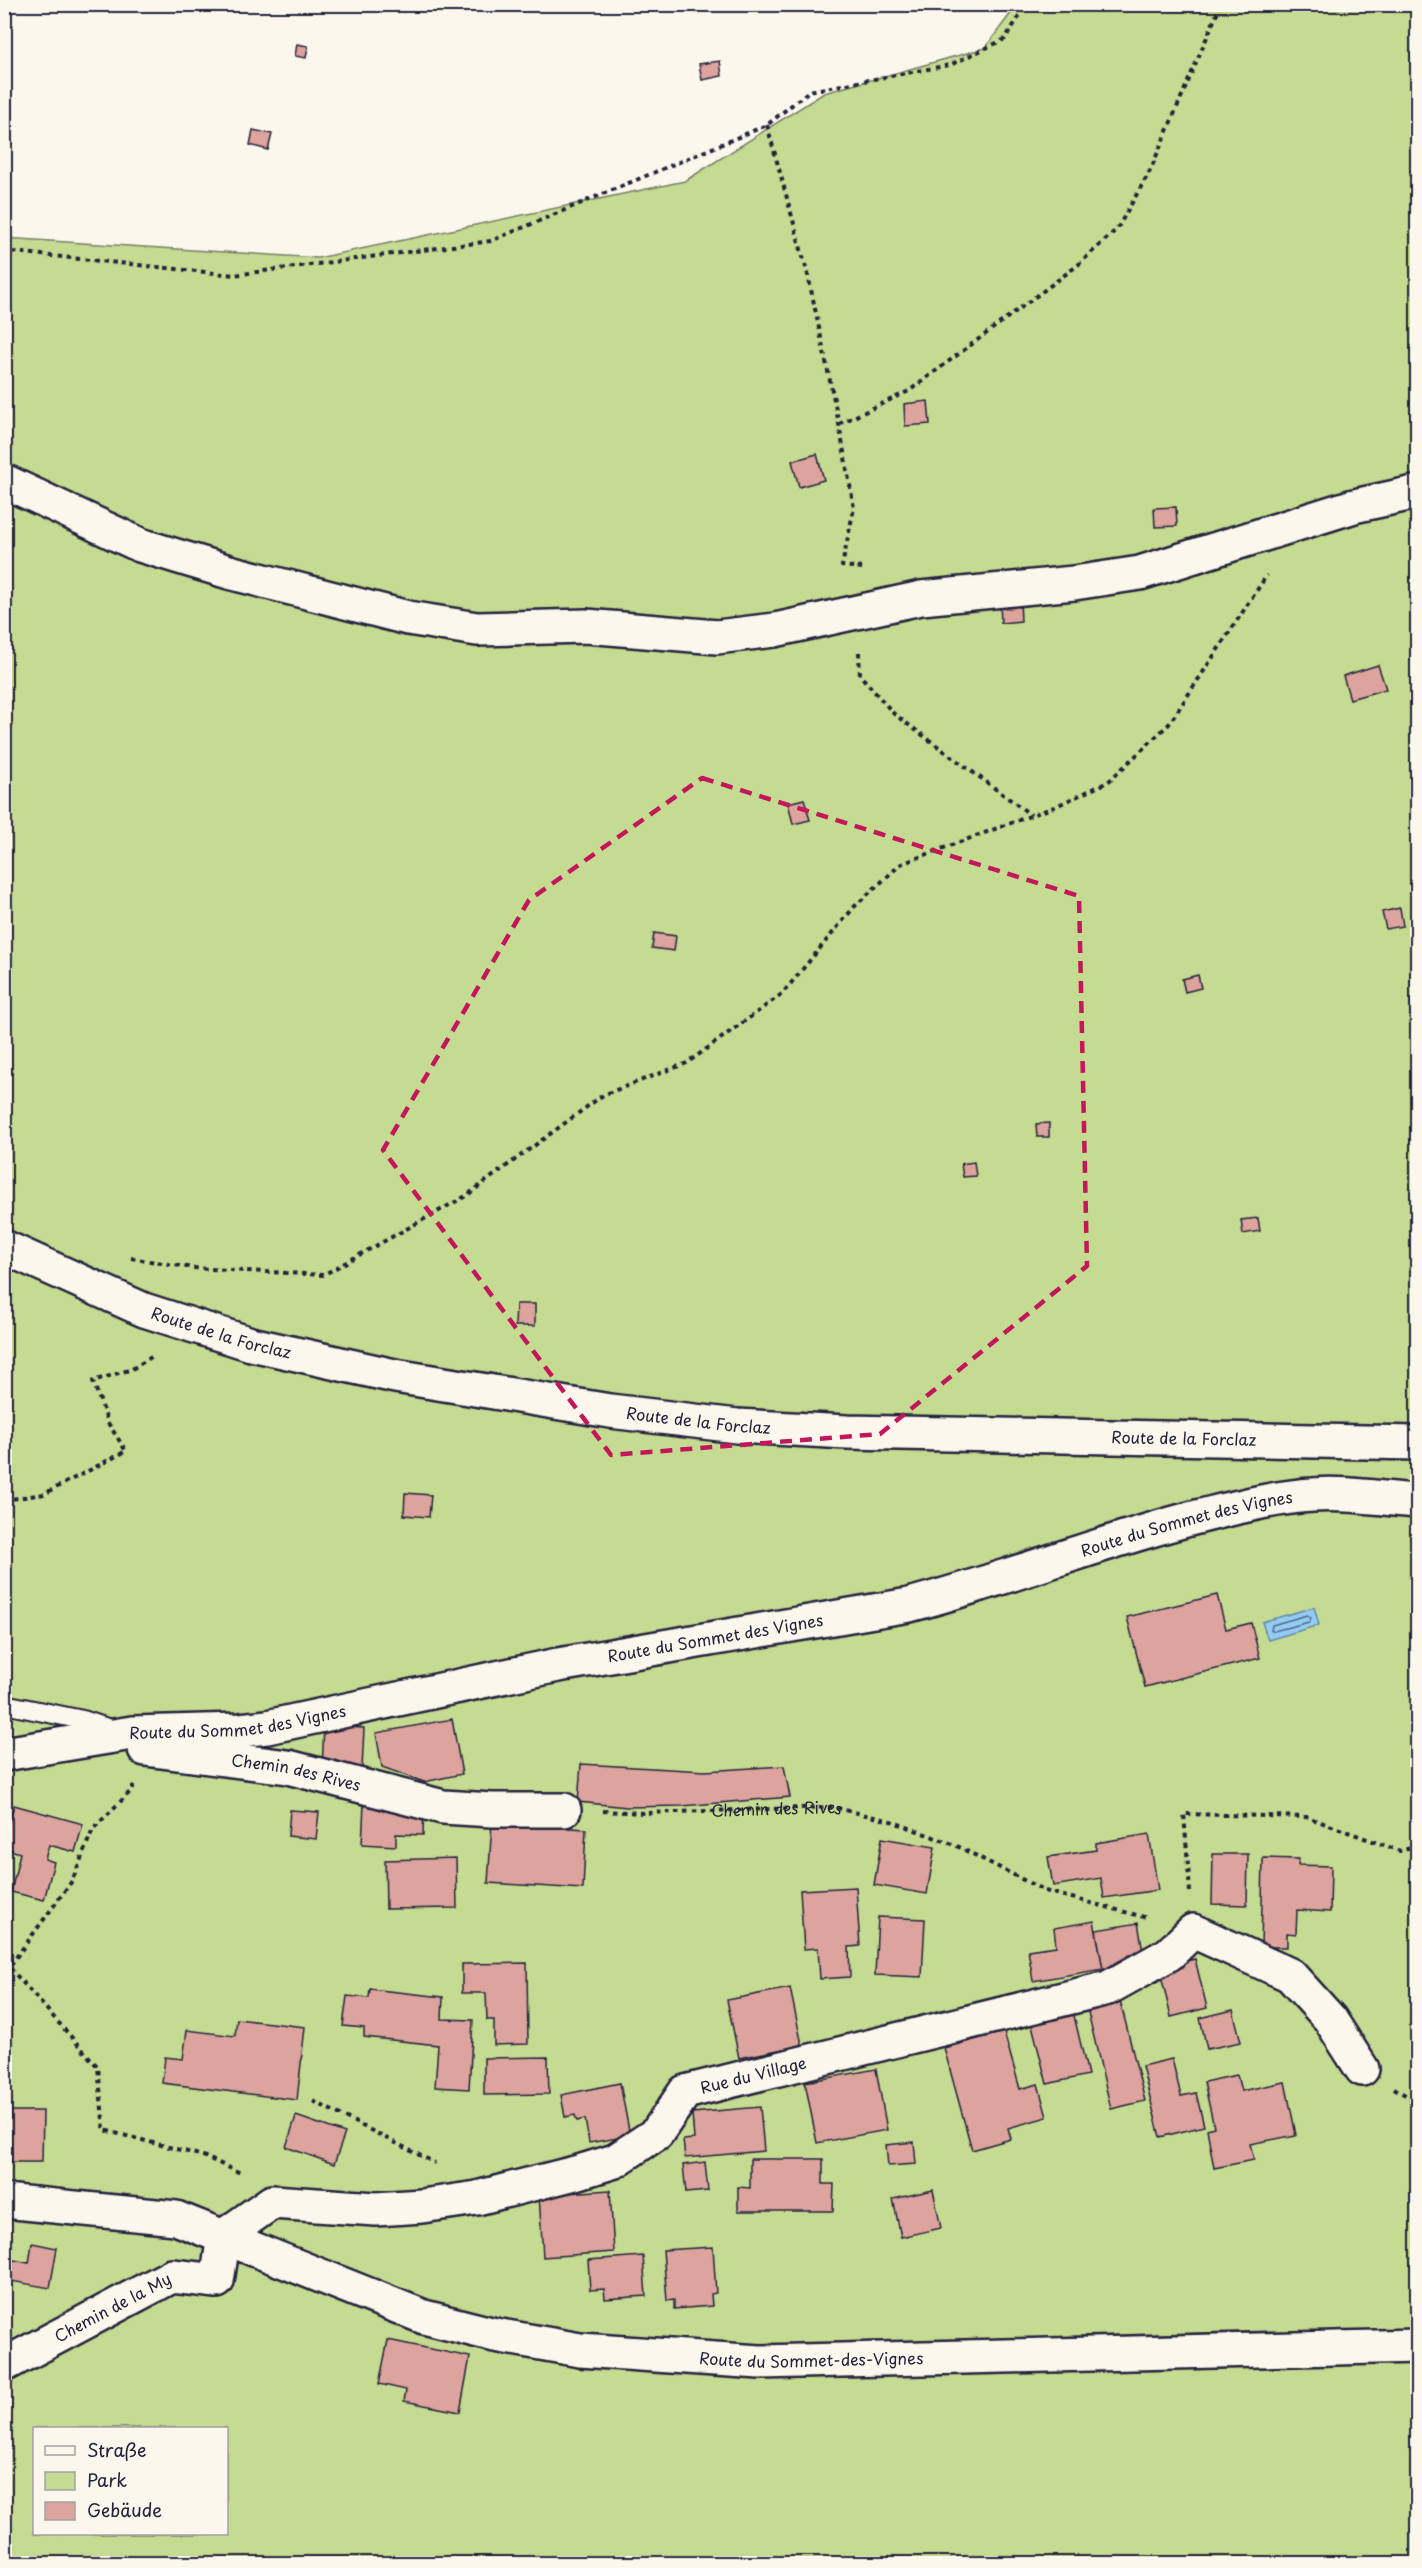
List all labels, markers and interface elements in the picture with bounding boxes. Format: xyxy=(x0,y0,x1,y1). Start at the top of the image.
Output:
street label: Route de la Forclaz xyxy=(148,1300,294,1364)
street label: Route de la Forclaz xyxy=(625,1400,772,1439)
street label: Route de la Forclaz xyxy=(1111,1424,1257,1451)
street label: Route du Sommet des Vignes xyxy=(1077,1484,1294,1562)
street label: Route du Sommet des Vignes xyxy=(605,1607,825,1667)
street label: Route du Sommet des Vignes xyxy=(129,1698,348,1744)
street label: Chemin des Rives xyxy=(230,1747,363,1796)
street label: Chemin des Rives xyxy=(711,1794,845,1822)
street label: Rue du Village xyxy=(697,2050,808,2099)
street label: Chemin de la My xyxy=(50,2266,175,2347)
street label: Route du Sommet-des-Vignes xyxy=(698,2345,924,2373)
legend xyxy=(33,2427,228,2535)
text: Straße xyxy=(87,2436,147,2463)
text: Park xyxy=(87,2466,127,2493)
text: Gebäude xyxy=(87,2496,162,2523)

